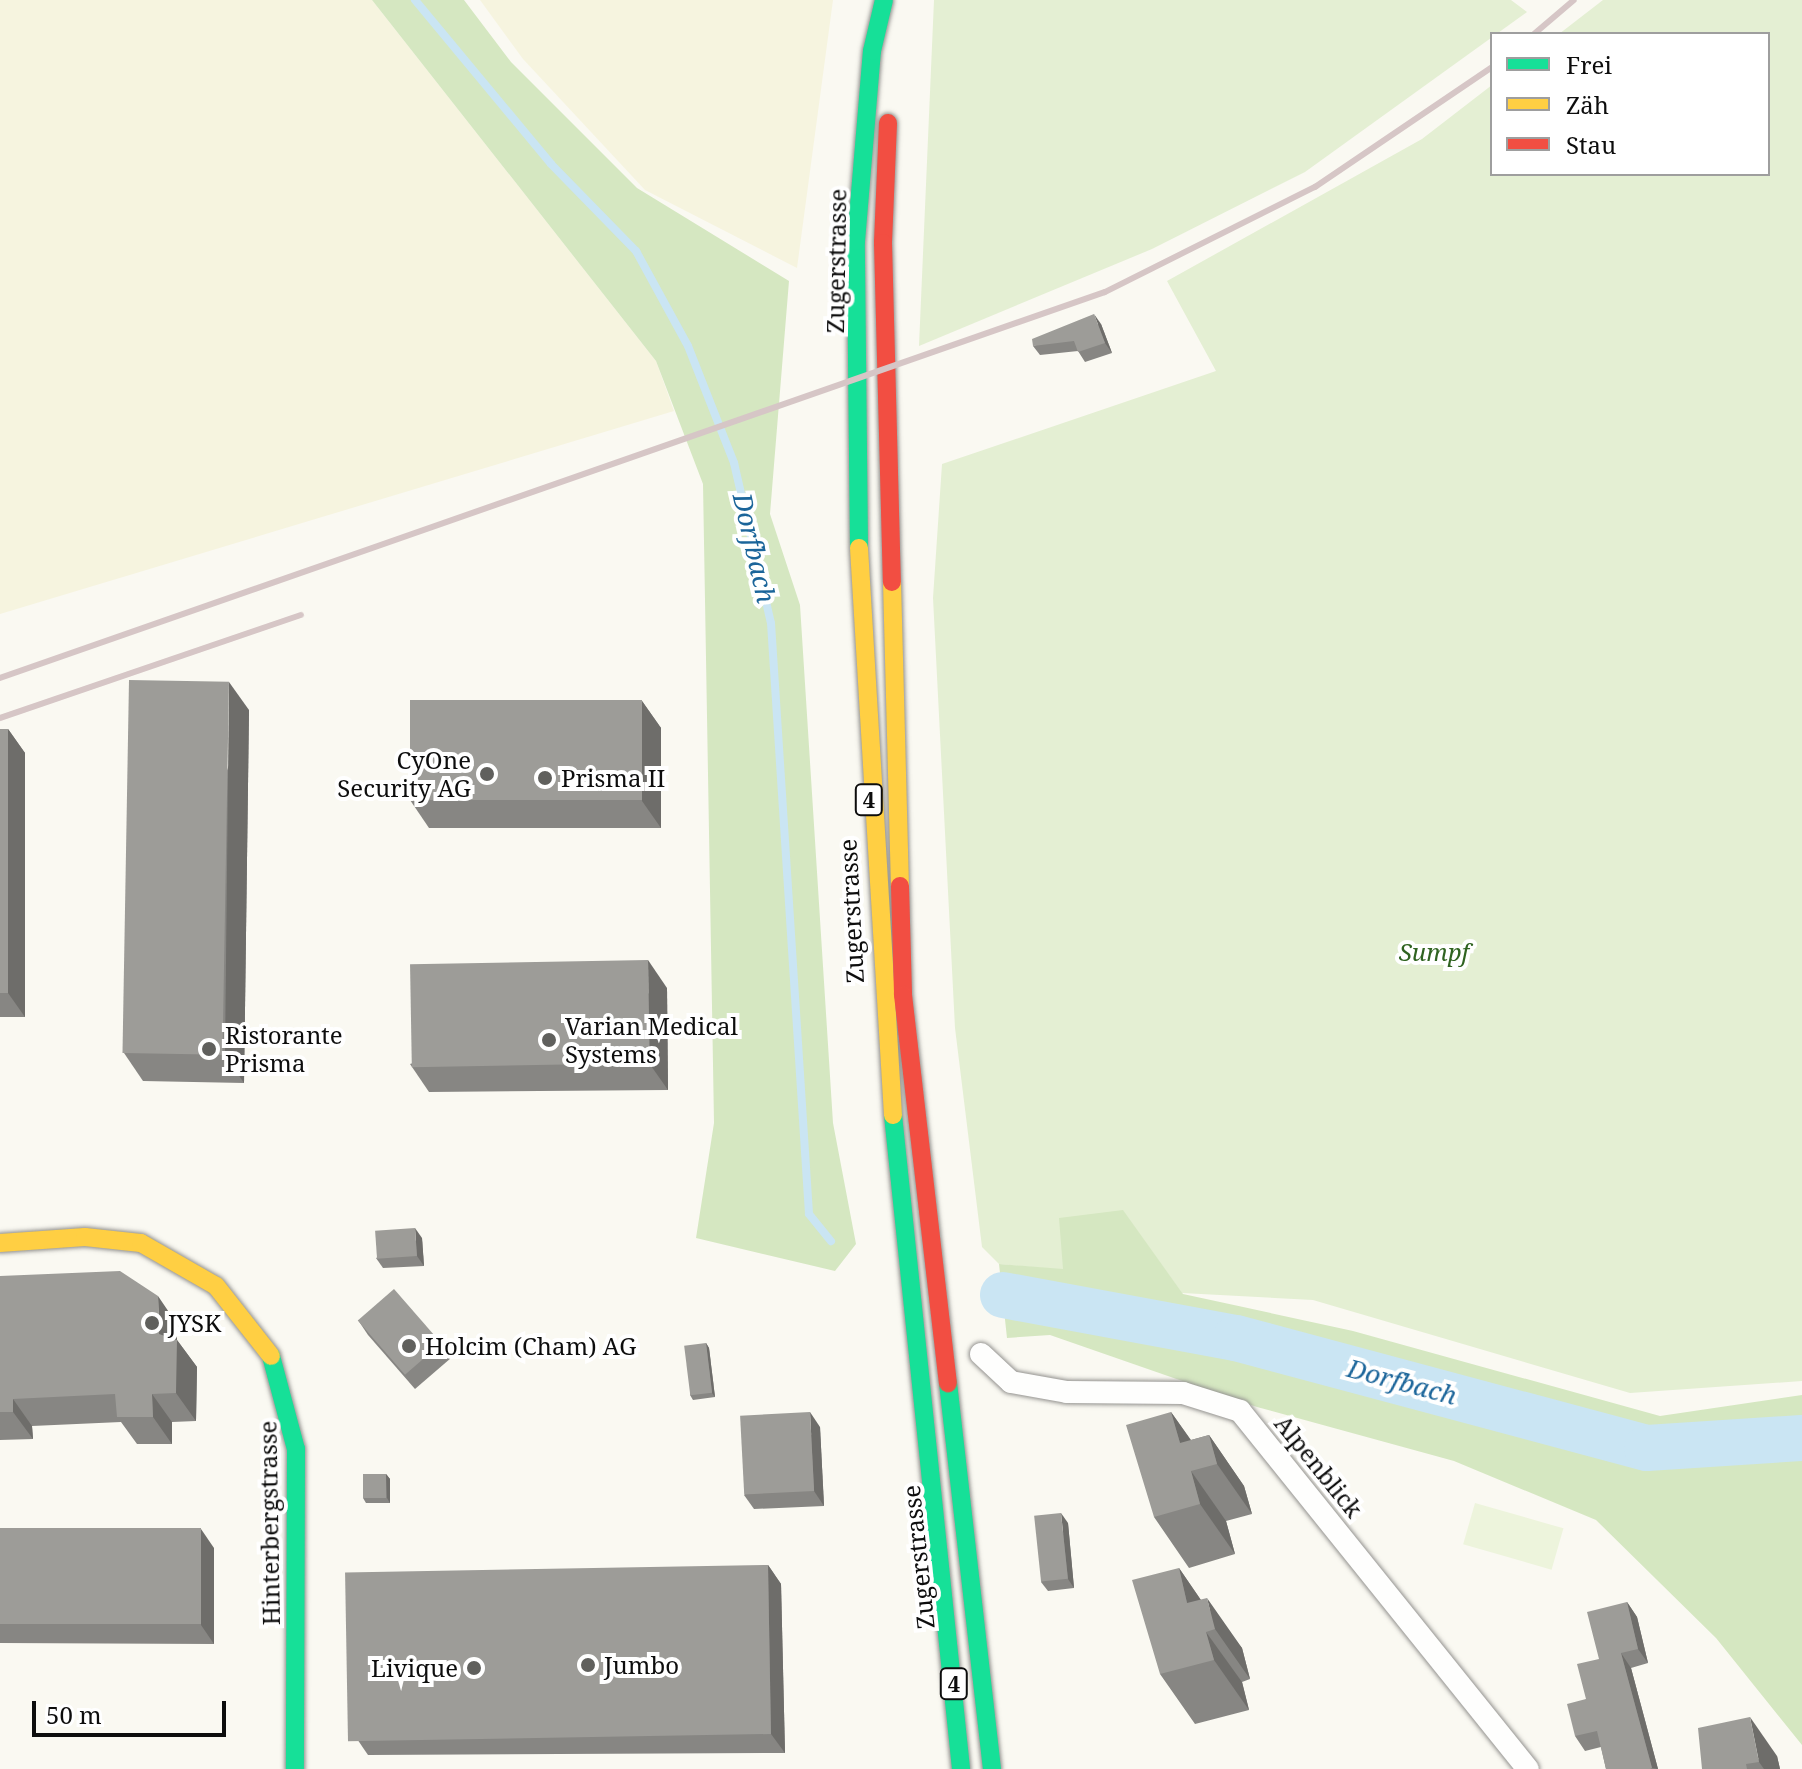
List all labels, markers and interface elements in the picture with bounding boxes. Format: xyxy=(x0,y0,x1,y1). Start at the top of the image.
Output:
legend xyxy=(1490,32,1770,176)
text: Frei xyxy=(1566,48,1612,81)
text: Zäh xyxy=(1566,88,1609,121)
text: Stau xyxy=(1566,128,1616,161)
street label: Zugerstrasse xyxy=(820,188,852,334)
water label: Dorfbach xyxy=(726,490,782,606)
place label: CyOne Security AG xyxy=(337,746,471,802)
place label: Prisma II xyxy=(561,764,665,792)
marker: CyOne Security AG xyxy=(478,765,496,783)
marker: Prisma II xyxy=(536,769,554,787)
road number: 4 xyxy=(853,782,885,818)
street label: Zugerstrasse xyxy=(833,838,869,984)
park label: Sumpf xyxy=(1399,938,1469,966)
place label: Varian Medical Systems xyxy=(565,1012,738,1068)
place label: Ristorante Prisma xyxy=(225,1021,343,1077)
marker: Varian Medical Systems xyxy=(540,1031,558,1049)
marker: Ristorante Prisma xyxy=(200,1040,218,1058)
place label: JYSK xyxy=(168,1309,221,1337)
marker: JYSK xyxy=(143,1314,161,1332)
place label: Holcim (Cham) AG xyxy=(425,1332,636,1360)
marker: Holcim (Cham) AG xyxy=(400,1337,418,1355)
water label: Dorfbach xyxy=(1344,1352,1460,1412)
street label: Alpenblick xyxy=(1269,1409,1369,1523)
street label: Hinterbergstrasse xyxy=(253,1420,285,1626)
street label: Zugerstrasse xyxy=(896,1484,940,1630)
place label: Jumbo xyxy=(604,1651,679,1679)
place label: Livique xyxy=(371,1654,458,1682)
marker: Jumbo xyxy=(579,1656,597,1674)
marker: Livique xyxy=(465,1659,483,1677)
road number: 4 xyxy=(938,1666,970,1702)
scale bar xyxy=(36,1685,230,1735)
text: 50 m xyxy=(46,1698,102,1731)

